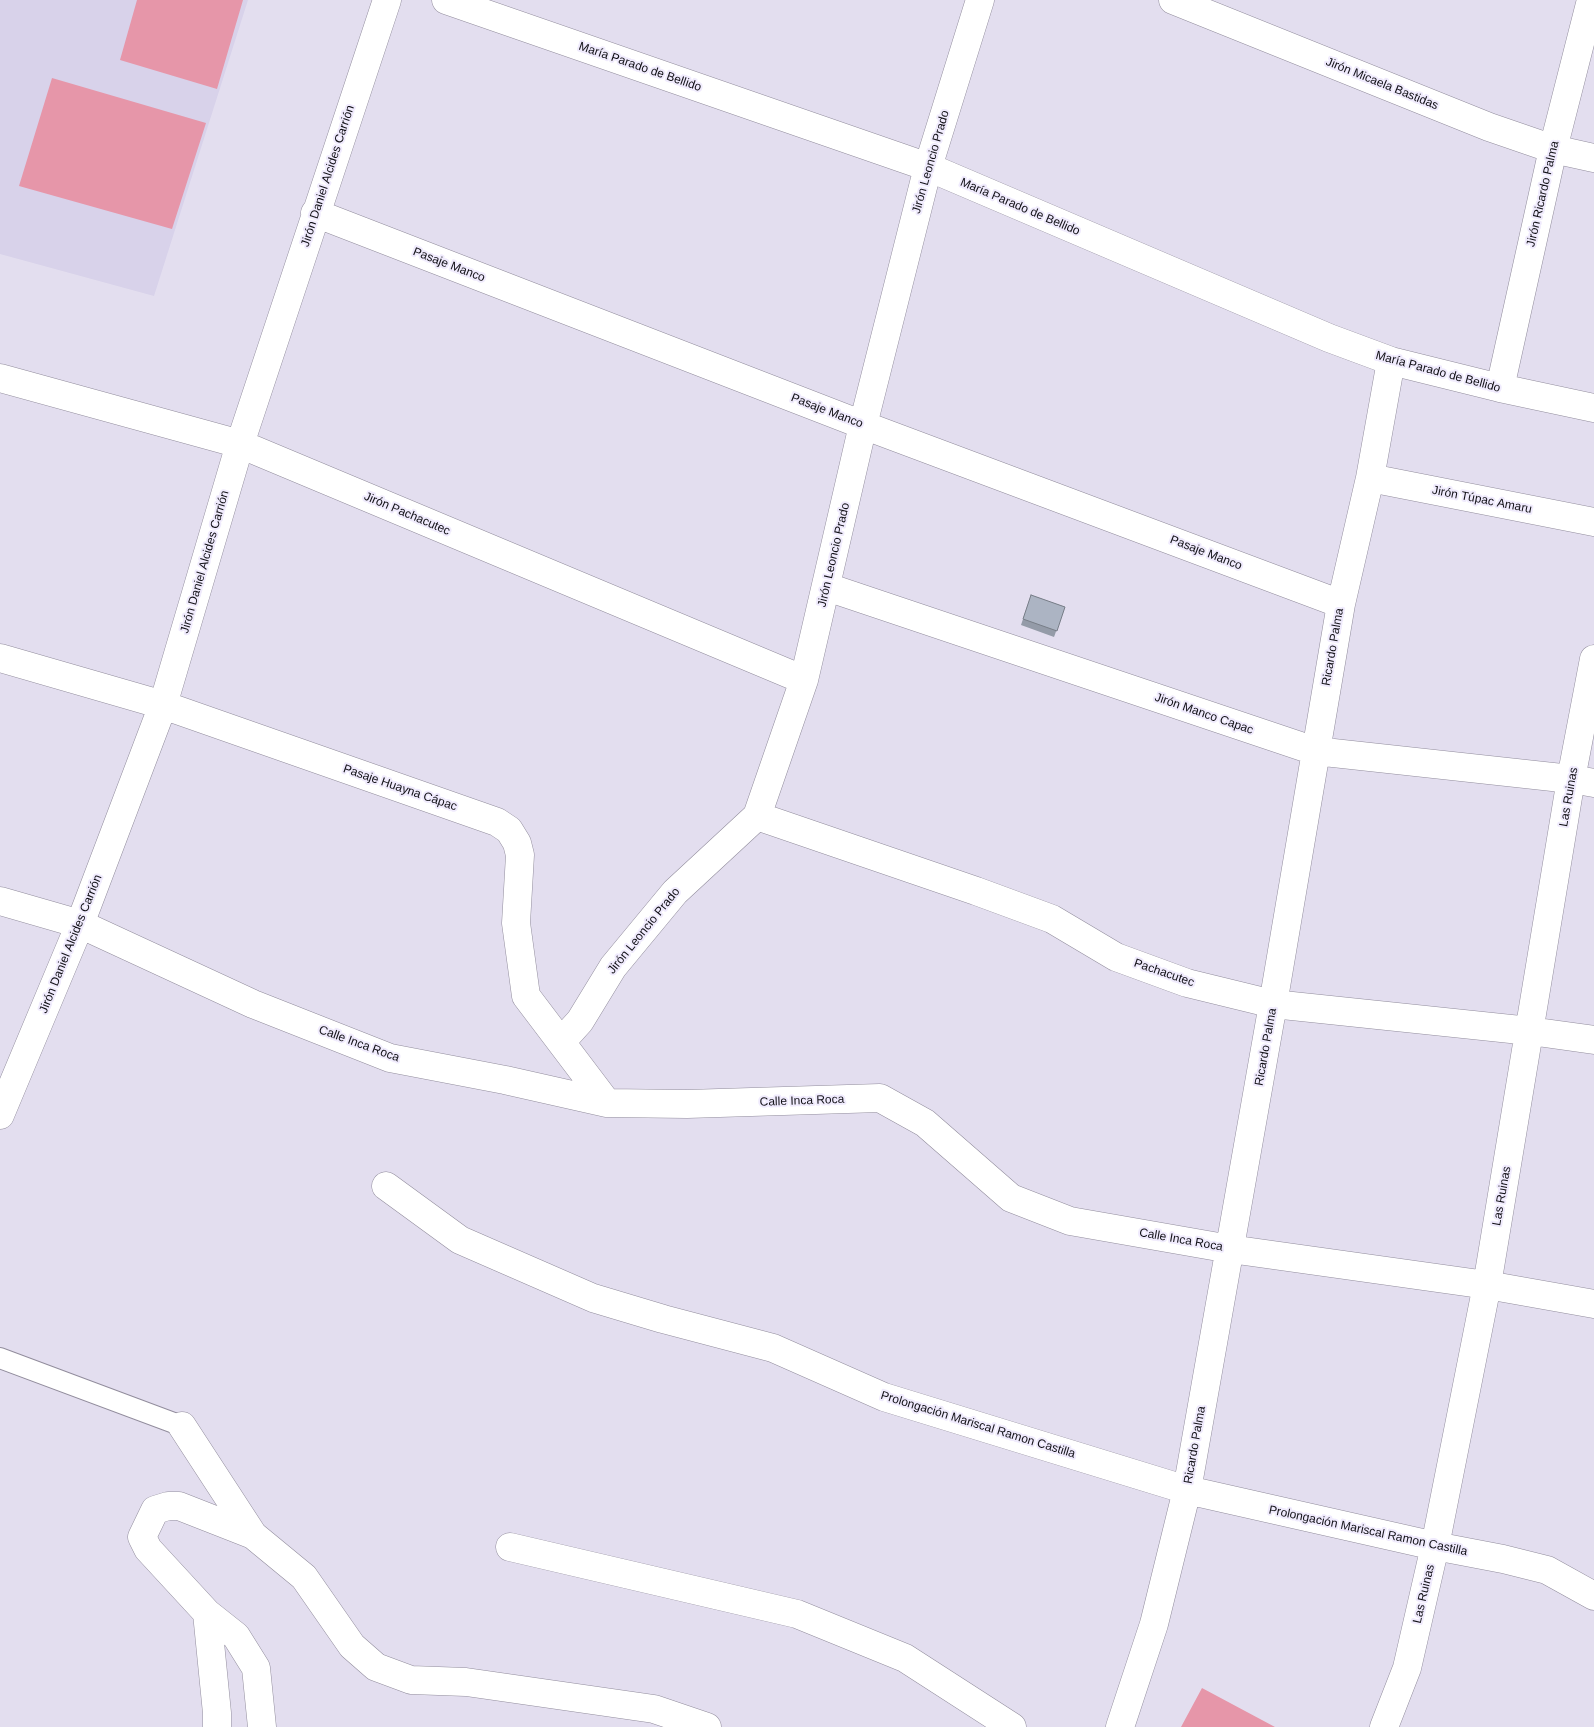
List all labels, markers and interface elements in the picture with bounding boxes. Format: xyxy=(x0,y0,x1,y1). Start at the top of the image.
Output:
street label: María Parado de Bellido xyxy=(577,39,703,95)
street label: Jirón Micaela Bastidas xyxy=(1324,55,1440,113)
street label: Jirón Daniel Alcides Carrión xyxy=(298,103,358,249)
street label: Jirón Leoncio Prado xyxy=(909,109,953,215)
street label: Jirón Ricardo Palma xyxy=(1524,140,1562,248)
street label: María Parado de Bellido xyxy=(958,175,1082,239)
street label: Pasaje Manco xyxy=(411,245,487,285)
street label: María Parado de Bellido xyxy=(1374,348,1502,396)
street label: Pasaje Manco xyxy=(789,391,865,431)
street label: Jirón Túpac Amaru xyxy=(1431,483,1533,517)
street label: Jirón Daniel Alcides Carrión xyxy=(178,489,232,635)
street label: Jirón Pachacutec xyxy=(362,489,452,539)
street label: Jirón Leoncio Prado xyxy=(815,501,853,609)
street label: Pasaje Manco xyxy=(1168,533,1244,573)
street label: Ricardo Palma xyxy=(1319,607,1347,687)
street label: Jirón Manco Capac xyxy=(1153,690,1255,738)
street label: Pasaje Huayna Cápac xyxy=(341,762,459,814)
street label: Las Ruinas xyxy=(1557,766,1581,828)
street label: Jirón Daniel Alcides Carrión xyxy=(37,873,105,1015)
street label: Jirón Leoncio Prado xyxy=(605,885,683,977)
street label: Pachacutec xyxy=(1132,956,1196,990)
street label: Ricardo Palma xyxy=(1252,1007,1280,1087)
street label: Calle Inca Roca xyxy=(317,1023,401,1065)
street label: Calle Inca Roca xyxy=(759,1092,845,1110)
street label: Las Ruinas xyxy=(1490,1165,1514,1227)
street label: Calle Inca Roca xyxy=(1138,1226,1224,1254)
street label: Prolongación Mariscal Ramon Castilla xyxy=(879,1388,1077,1462)
street label: Ricardo Palma xyxy=(1181,1405,1209,1485)
street label: Prolongación Mariscal Ramon Castilla xyxy=(1267,1503,1469,1559)
street label: Las Ruinas xyxy=(1410,1563,1438,1625)

